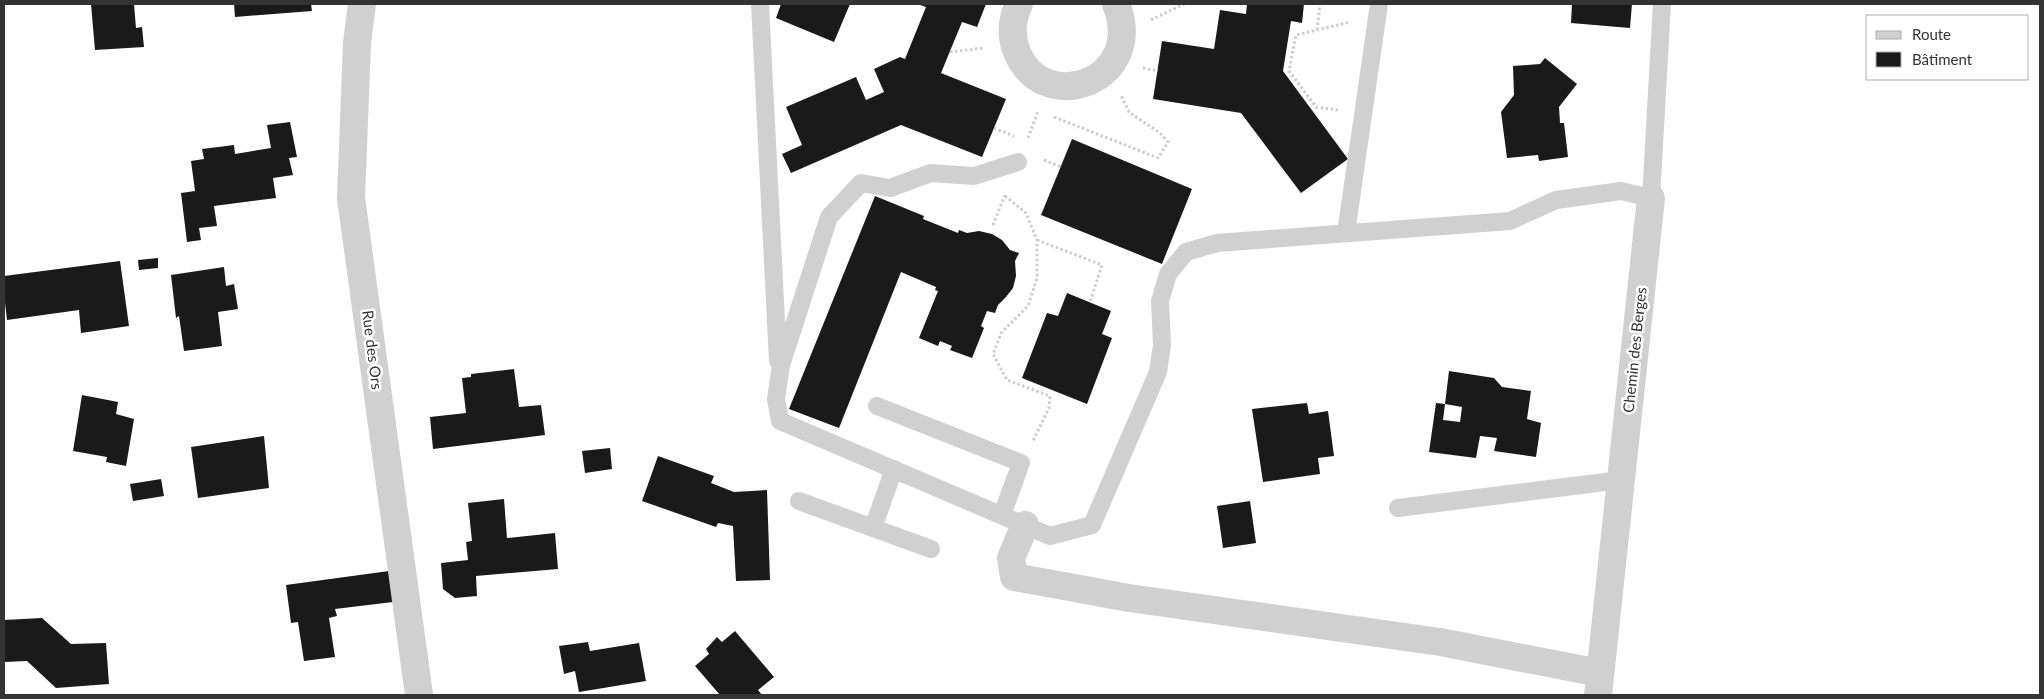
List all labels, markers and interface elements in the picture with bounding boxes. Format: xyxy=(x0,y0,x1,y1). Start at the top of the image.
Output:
legend xyxy=(1866,15,2029,80)
text: Route xyxy=(1912,25,1951,43)
text: Bâtiment xyxy=(1912,50,1973,68)
street label: Chemin des Berges xyxy=(1618,286,1650,413)
street label: Rue des Ors xyxy=(359,309,387,390)

